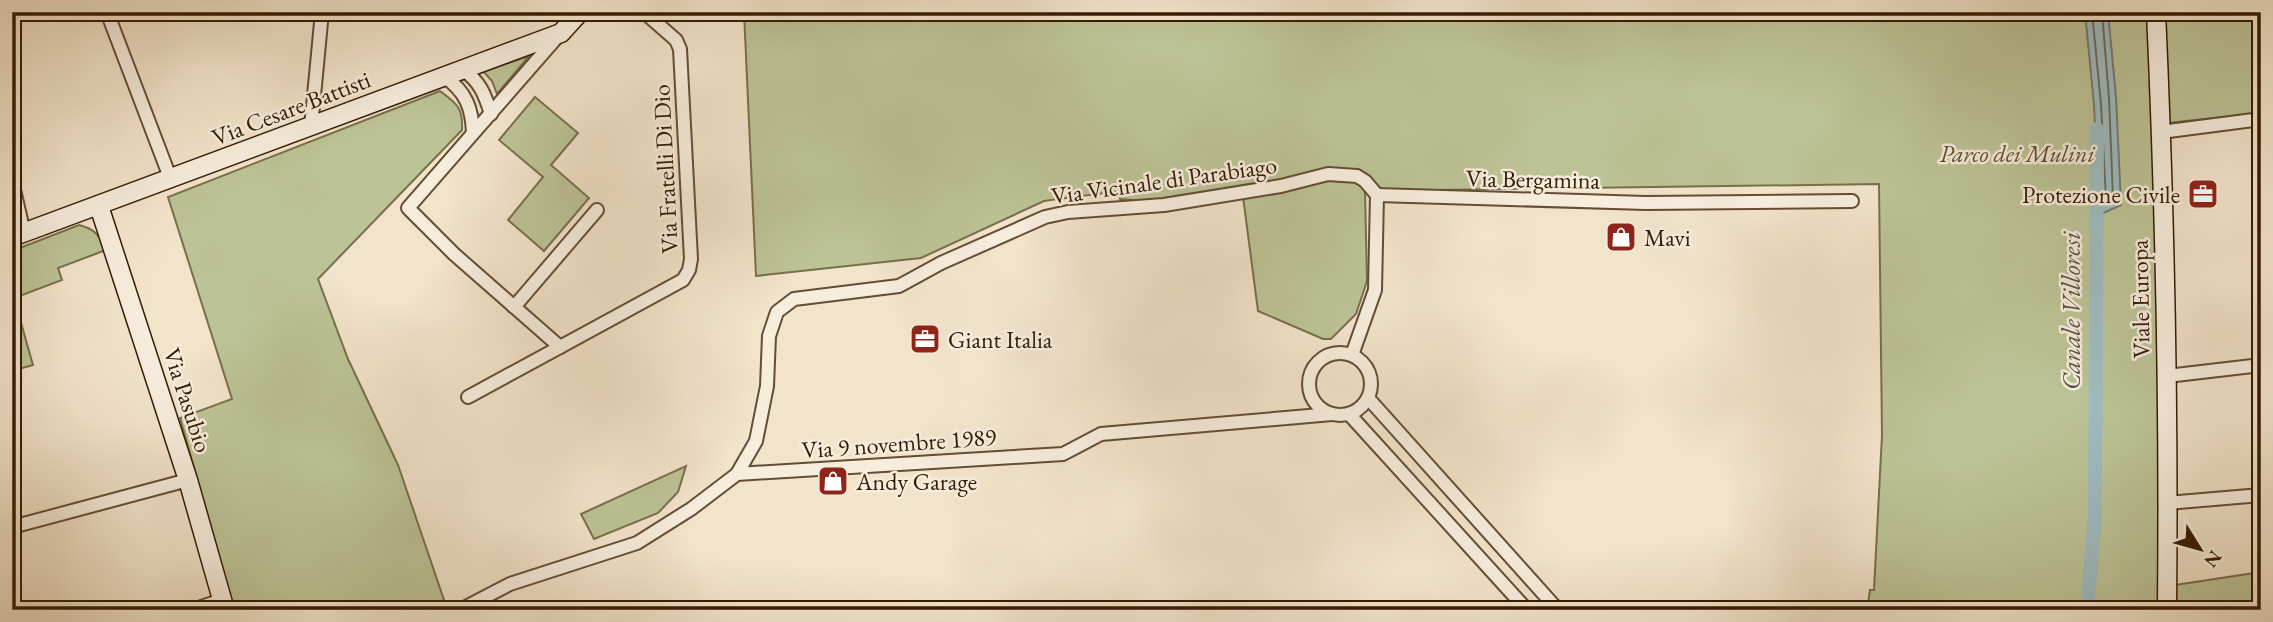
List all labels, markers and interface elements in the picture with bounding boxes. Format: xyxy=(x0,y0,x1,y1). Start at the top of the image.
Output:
street label: Via Cesare Battisti xyxy=(207,63,375,153)
street label: Via Fratelli Di Dio xyxy=(645,83,685,254)
park label: Parco dei Mulini xyxy=(1939,138,2095,169)
street label: Via Vicinale di Parabiago xyxy=(1049,149,1279,211)
street label: Via Bergamina xyxy=(1466,162,1601,196)
office icon: Protezione Civile xyxy=(2186,177,2220,211)
place label: Protezione Civile xyxy=(2022,179,2180,210)
shop icon: Mavi xyxy=(1604,220,1638,254)
place label: Mavi xyxy=(1644,222,1691,253)
water label: Canale Villoresi xyxy=(2054,231,2088,390)
street label: Viale Europa xyxy=(2123,239,2157,359)
office icon: Giant Italia xyxy=(908,322,942,356)
place label: Giant Italia xyxy=(948,324,1053,355)
street label: Via Pasubio xyxy=(157,344,219,456)
street label: Via 9 novembre 1989 xyxy=(801,421,998,465)
shop icon: Andy Garage xyxy=(816,464,850,498)
place label: Andy Garage xyxy=(855,466,977,497)
north arrow xyxy=(2164,514,2234,584)
text: N xyxy=(2198,545,2228,573)

